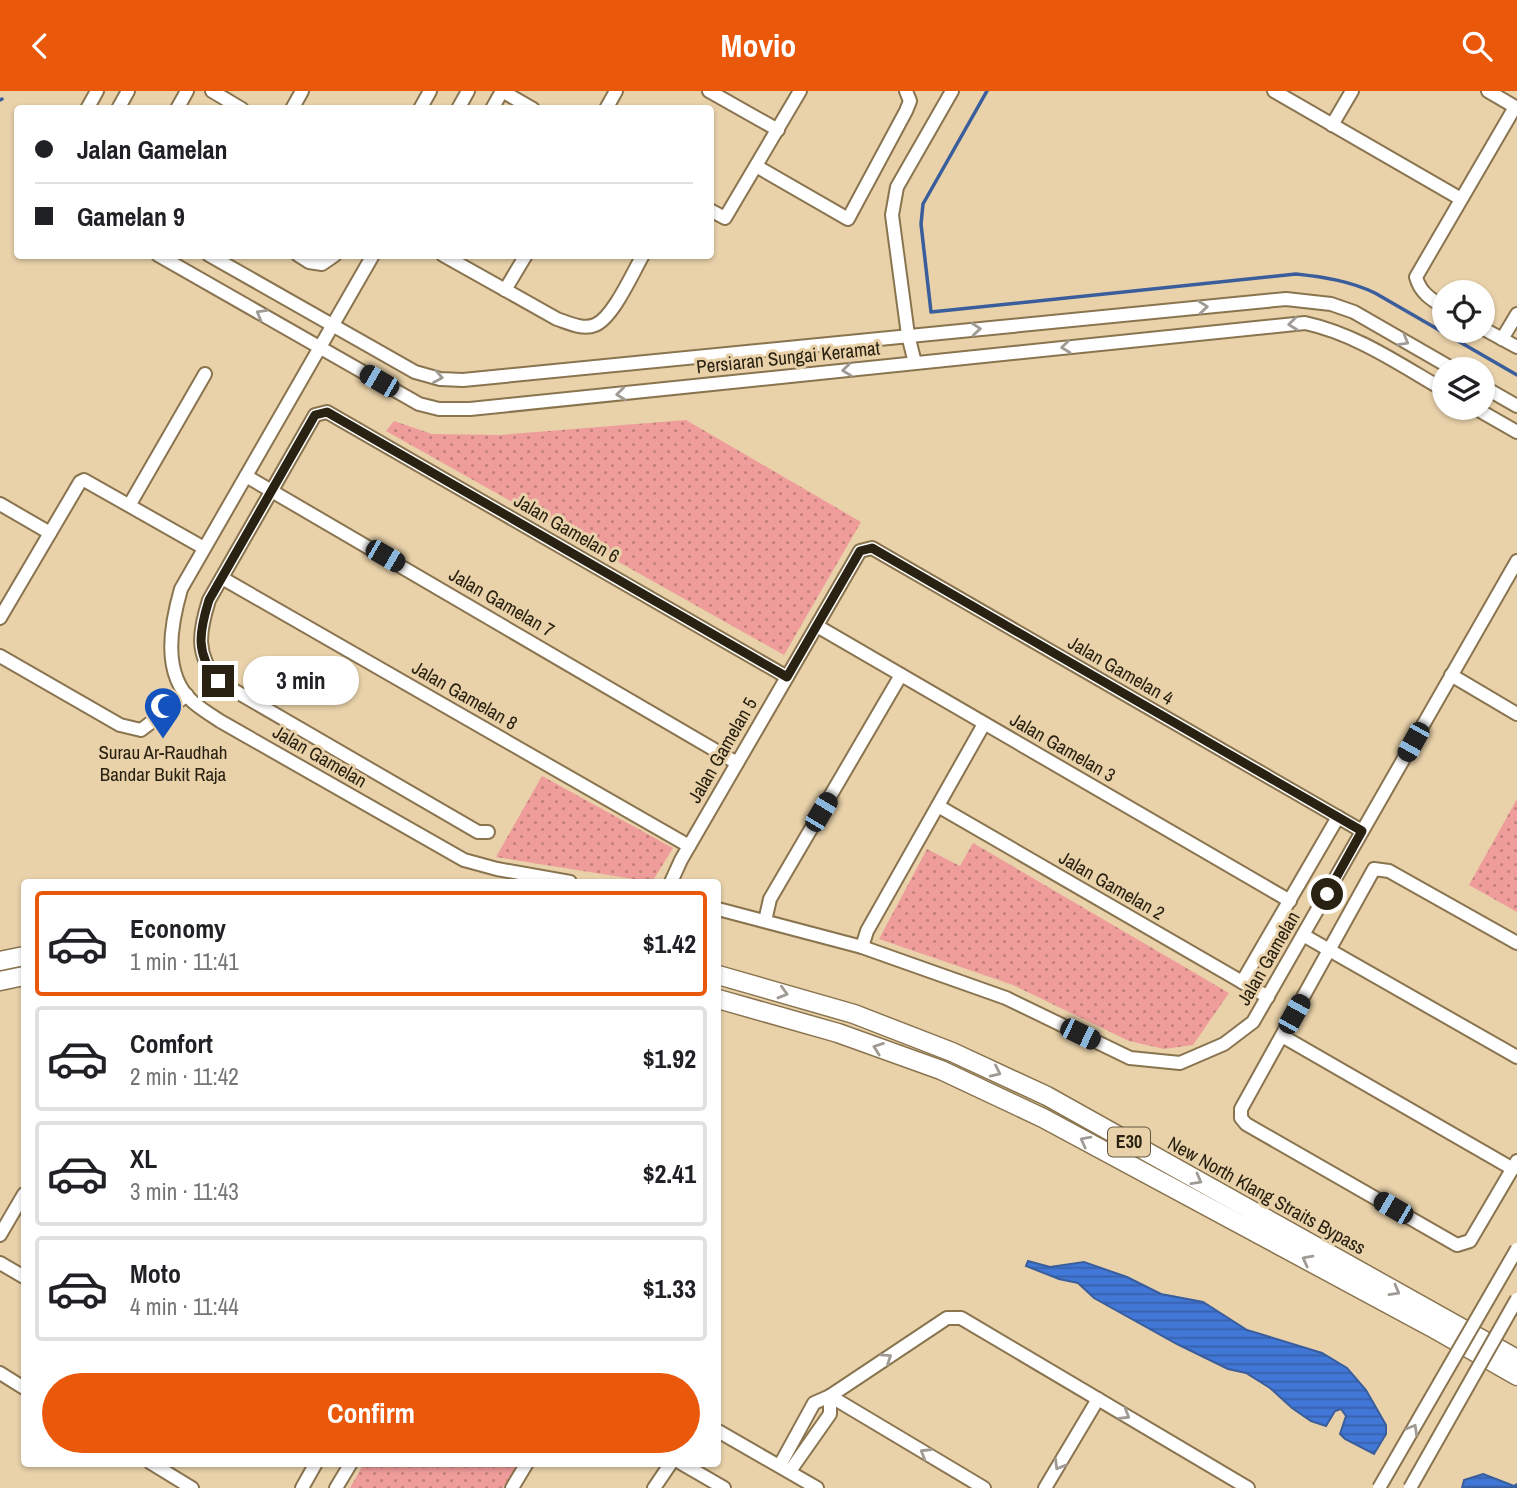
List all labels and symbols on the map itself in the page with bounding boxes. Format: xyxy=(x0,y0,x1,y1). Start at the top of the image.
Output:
one-way arrow xyxy=(1197,300,1208,315)
one-way arrow xyxy=(255,309,268,322)
one-way arrow xyxy=(1287,316,1298,331)
one-way arrow xyxy=(971,322,982,337)
one-way arrow xyxy=(1396,332,1409,345)
street label: Persiaran Sungai Keramat xyxy=(695,334,882,380)
one-way arrow xyxy=(1061,340,1072,355)
car xyxy=(356,361,403,401)
one-way arrow xyxy=(841,362,852,377)
one-way arrow xyxy=(432,369,444,384)
one-way arrow xyxy=(615,386,626,401)
street label: Jalan Gamelan 6 xyxy=(509,487,625,569)
car xyxy=(362,536,409,576)
street label: Jalan Gamelan 7 xyxy=(444,561,560,643)
street label: Jalan Gamelan 4 xyxy=(1063,629,1179,711)
street label: Jalan Gamelan 8 xyxy=(407,654,523,736)
callout: 3 min xyxy=(242,657,358,705)
route end xyxy=(202,665,234,697)
mosque icon: Surau Ar-Raudhah Bandar Bukit Raja xyxy=(142,685,184,740)
street label: Jalan Gamelan 5 xyxy=(681,692,763,808)
street label: Jalan Gamelan 3 xyxy=(1005,706,1121,788)
street label: Jalan Gamelan xyxy=(268,719,372,793)
car xyxy=(1394,719,1433,765)
place label: Surau Ar-Raudhah Bandar Bukit Raja xyxy=(98,739,228,787)
car xyxy=(802,789,841,835)
street label: Jalan Gamelan 2 xyxy=(1054,844,1170,926)
route start xyxy=(1311,878,1343,910)
street label: Jalan Gamelan xyxy=(1231,906,1305,1010)
one-way arrow xyxy=(777,985,789,1000)
car xyxy=(1275,991,1314,1037)
car xyxy=(1057,1015,1104,1053)
one-way arrow xyxy=(873,1042,885,1056)
one-way arrow xyxy=(989,1064,1001,1078)
road number: E30 xyxy=(1108,1127,1150,1157)
street label: New North Klang Straits Bypass xyxy=(1163,1130,1371,1260)
one-way arrow xyxy=(1080,1136,1092,1149)
one-way arrow xyxy=(1189,1172,1202,1185)
car xyxy=(1370,1188,1417,1228)
one-way arrow xyxy=(1302,1255,1314,1268)
one-way arrow xyxy=(1388,1283,1400,1296)
one-way arrow xyxy=(879,1354,892,1366)
one-way arrow xyxy=(1117,1407,1130,1420)
one-way arrow xyxy=(1405,1423,1418,1436)
one-way arrow xyxy=(920,1448,933,1461)
one-way arrow xyxy=(1054,1457,1067,1470)

